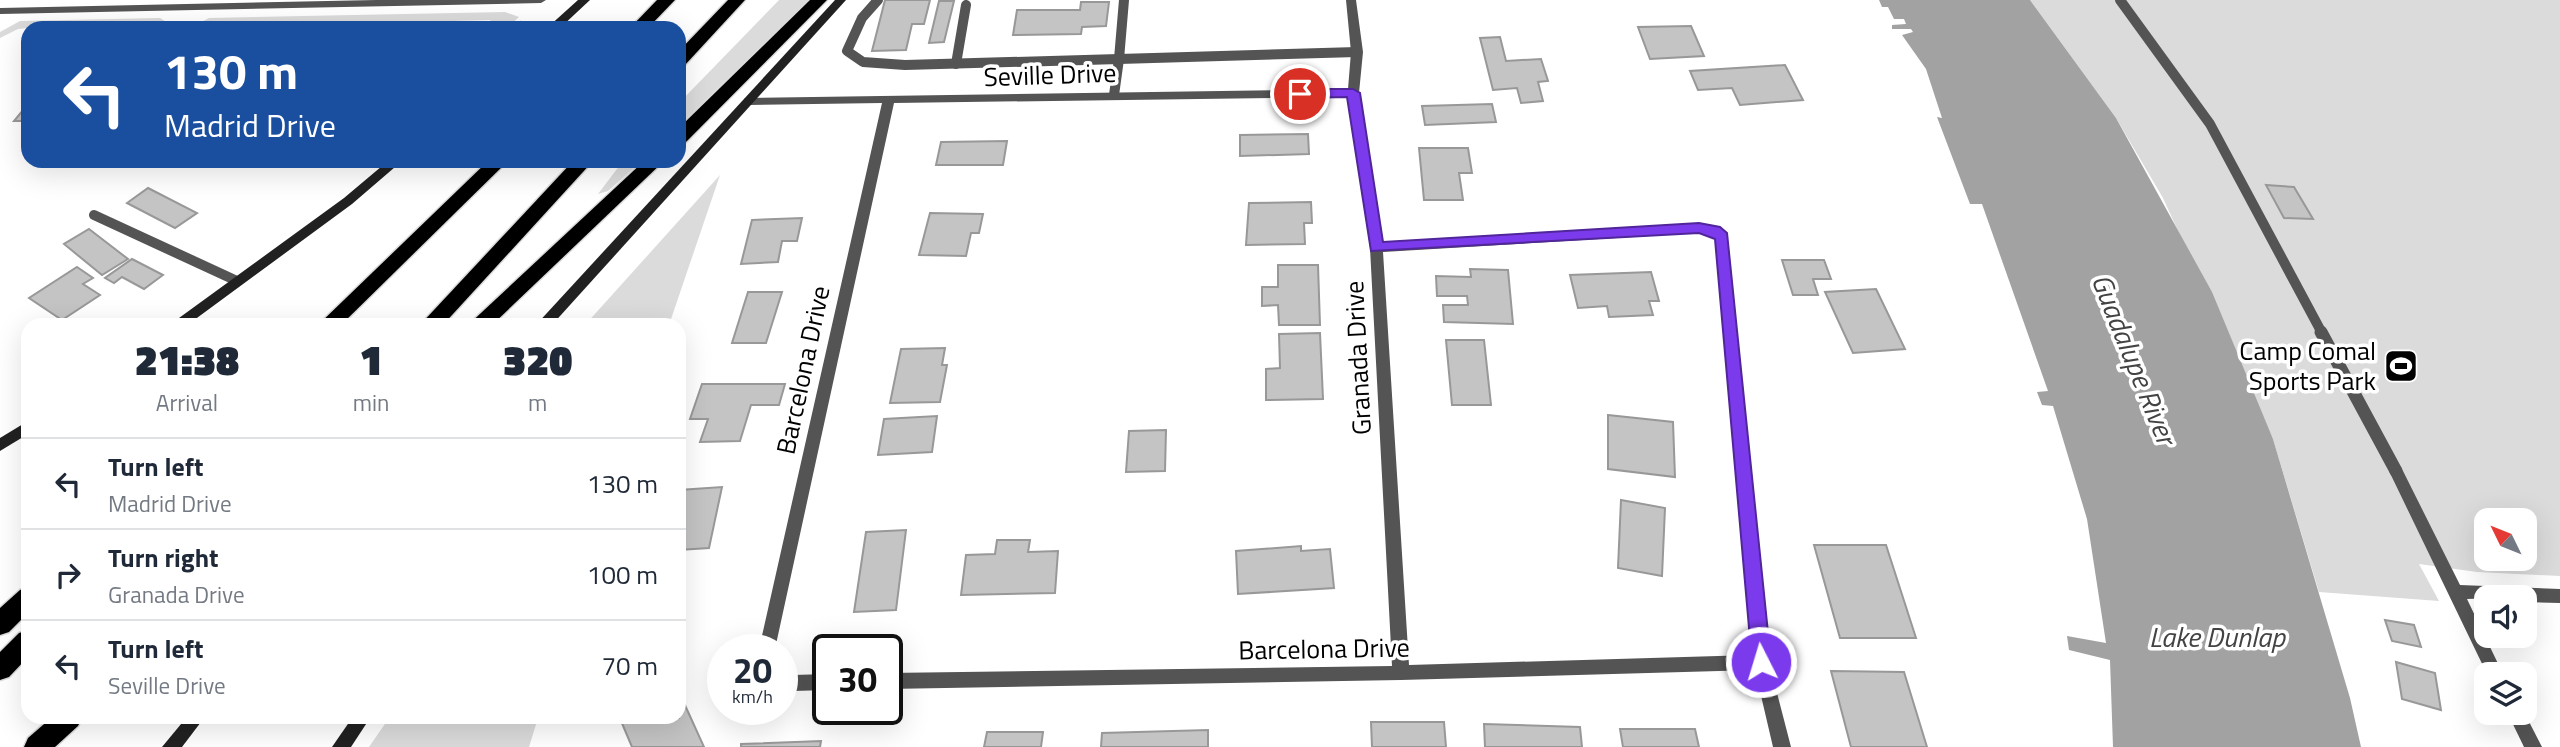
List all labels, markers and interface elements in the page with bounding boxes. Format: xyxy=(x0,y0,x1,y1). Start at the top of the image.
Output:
text: 130 m xyxy=(164,33,298,108)
icon: left xyxy=(49,49,140,140)
street label: Seville Drive xyxy=(983,53,1117,96)
pin xyxy=(1270,64,1330,124)
icon: arrive xyxy=(1281,75,1319,113)
text: Madrid Drive xyxy=(164,101,336,149)
water label: Guadalupe River xyxy=(2081,267,2189,454)
street label: Granada Drive xyxy=(1334,280,1381,436)
street label: Barcelona Drive xyxy=(766,282,839,458)
text: 21:38 xyxy=(135,327,239,391)
text: 1 xyxy=(360,327,383,391)
text: 320 xyxy=(503,327,572,391)
place label: Camp Comal Sports Park xyxy=(2239,331,2376,400)
sports icon: Camp Comal Sports Park xyxy=(2382,347,2420,385)
text: Arrival xyxy=(156,385,218,420)
text: min xyxy=(353,385,389,420)
text: m xyxy=(528,385,547,420)
text: Turn left xyxy=(108,447,203,486)
text: 130 m xyxy=(587,464,658,503)
icon: left xyxy=(49,465,87,503)
text: Madrid Drive xyxy=(108,486,232,521)
north arrow xyxy=(2474,508,2538,570)
map controls xyxy=(2474,508,2537,725)
text: Turn right xyxy=(108,538,219,577)
text: 100 m xyxy=(587,555,658,594)
icon: right xyxy=(49,556,87,594)
text: Granada Drive xyxy=(108,577,245,612)
button: sound xyxy=(2474,585,2537,648)
water label: Lake Dunlap xyxy=(2149,615,2286,658)
position arrow xyxy=(1724,625,1798,699)
street label: Barcelona Drive xyxy=(1238,628,1410,669)
text: Turn left xyxy=(108,629,203,668)
speed limit sign: 30 xyxy=(812,634,903,725)
text: 20 xyxy=(733,643,772,697)
text: 70 m xyxy=(601,646,658,685)
icon: left xyxy=(49,647,87,685)
button: layers xyxy=(2474,662,2537,725)
text: Seville Drive xyxy=(108,668,226,703)
text: km/h xyxy=(732,683,773,710)

